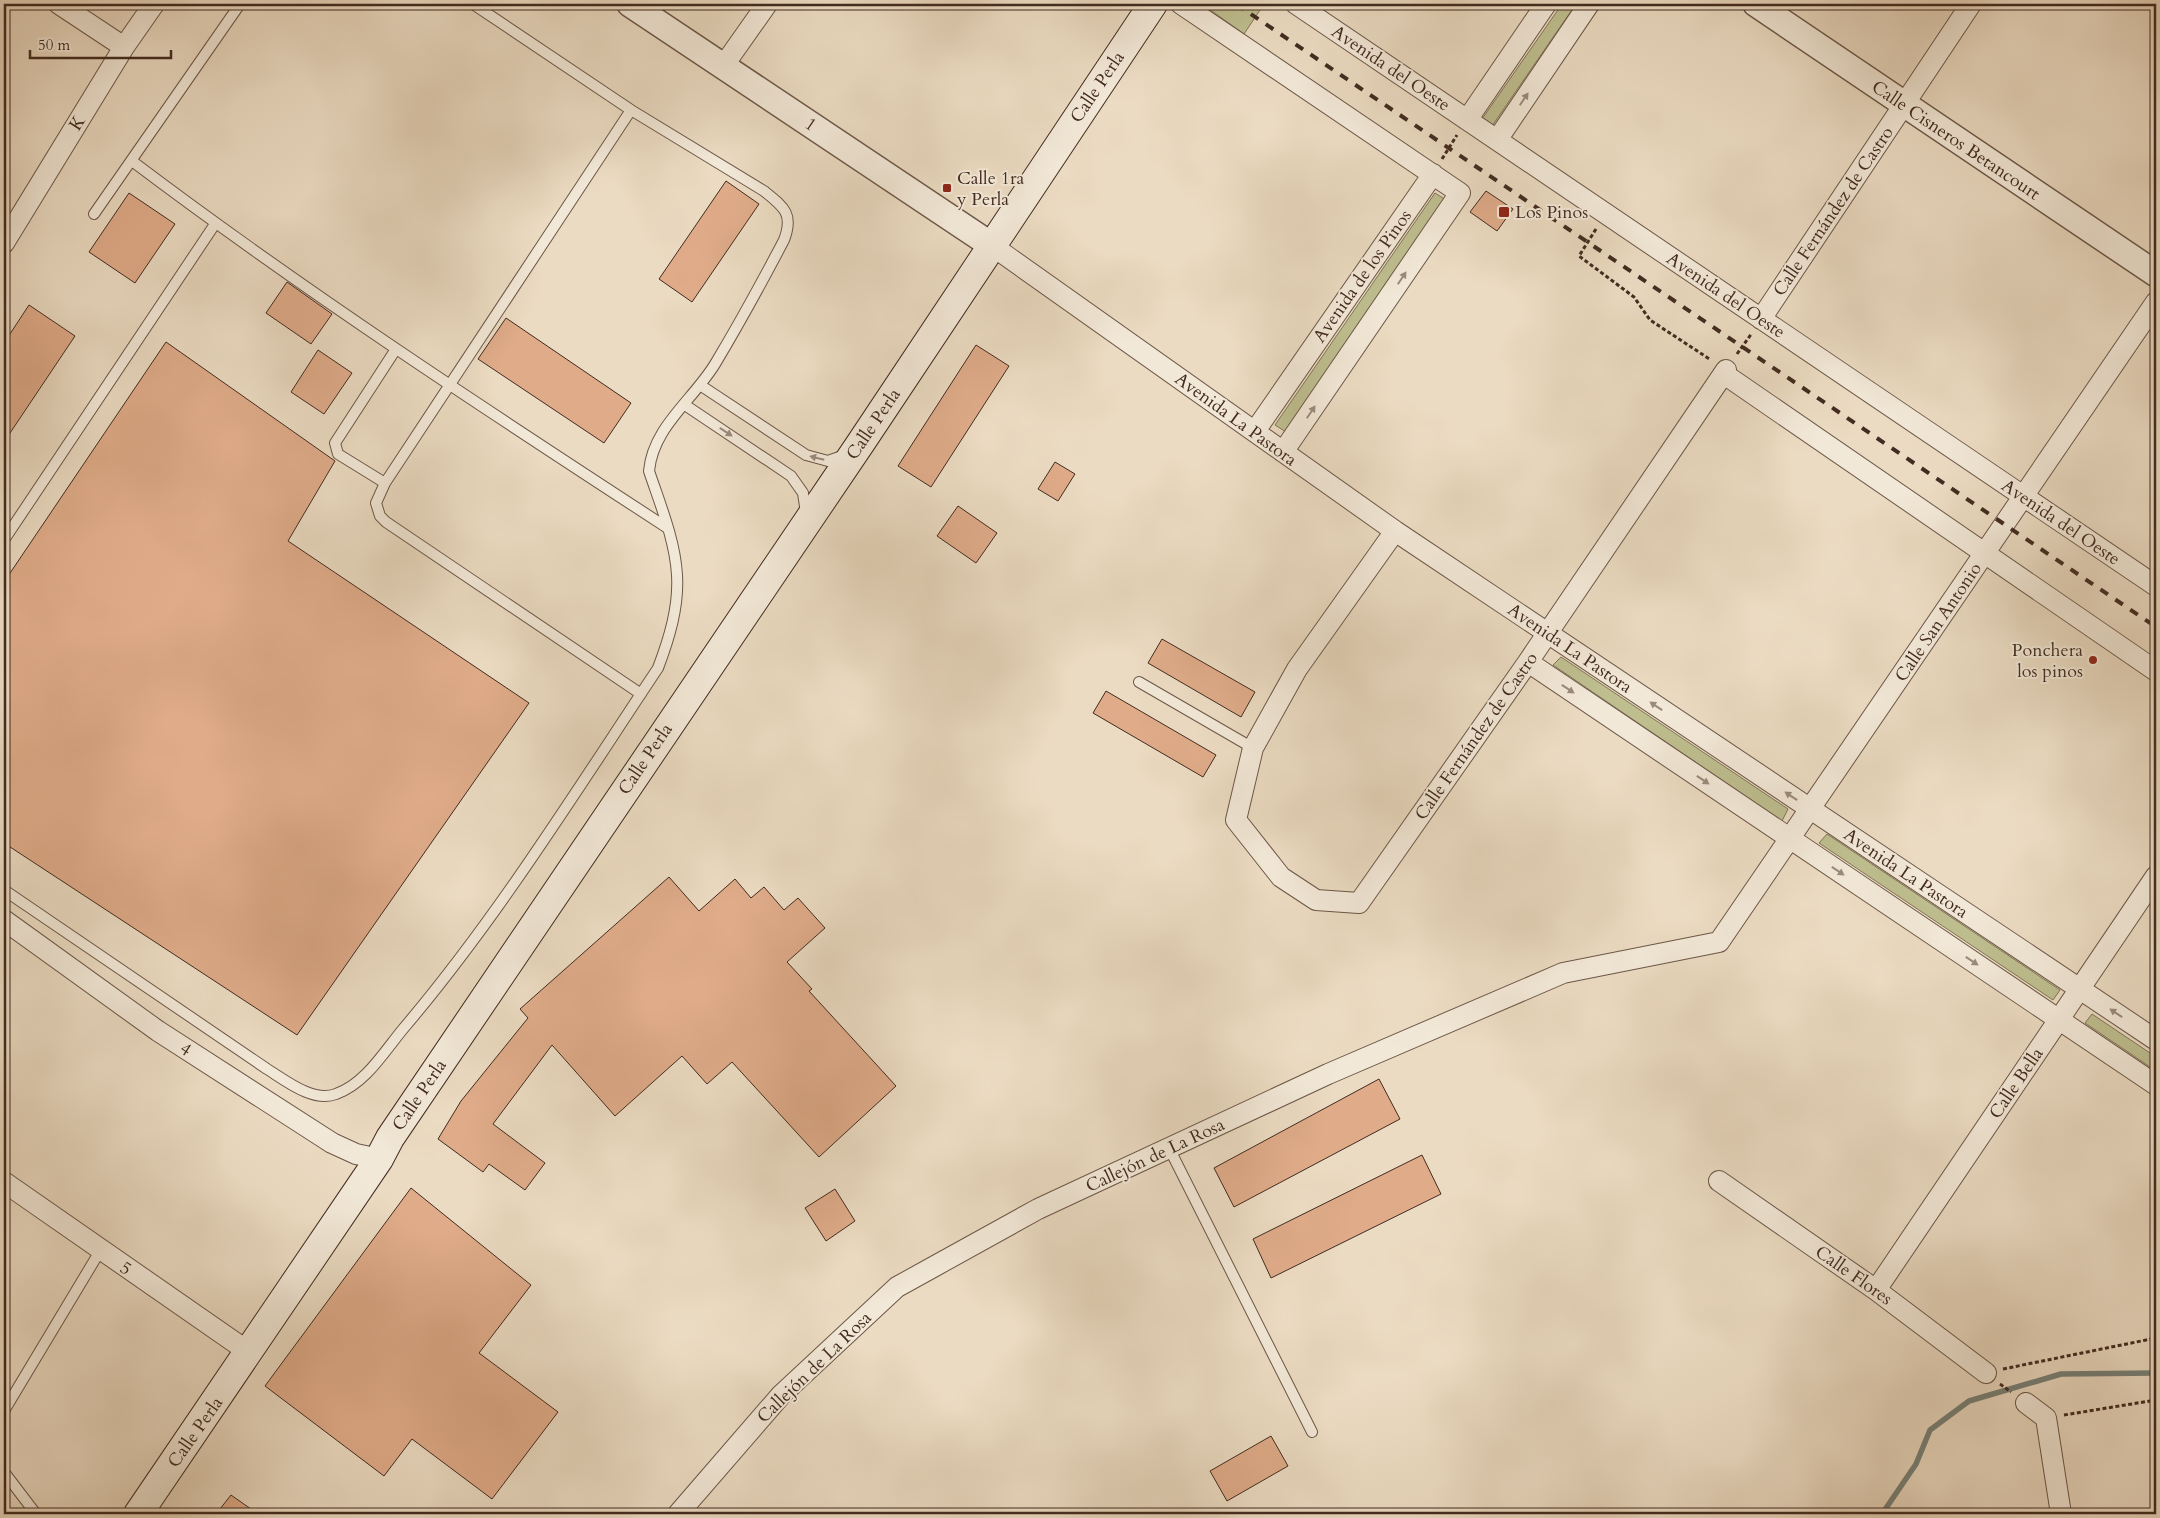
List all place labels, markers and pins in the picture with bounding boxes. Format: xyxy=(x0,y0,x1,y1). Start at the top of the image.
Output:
place label: Calle 1ra y Perla xyxy=(956,166,1024,212)
marker: Calle 1ra y Perla xyxy=(941,182,953,194)
place label: Los Pinos xyxy=(1515,200,1588,225)
marker: Los Pinos xyxy=(1497,205,1511,219)
place label: Ponchera los pinos xyxy=(2012,638,2083,684)
marker: Ponchera los pinos xyxy=(2087,654,2099,666)

